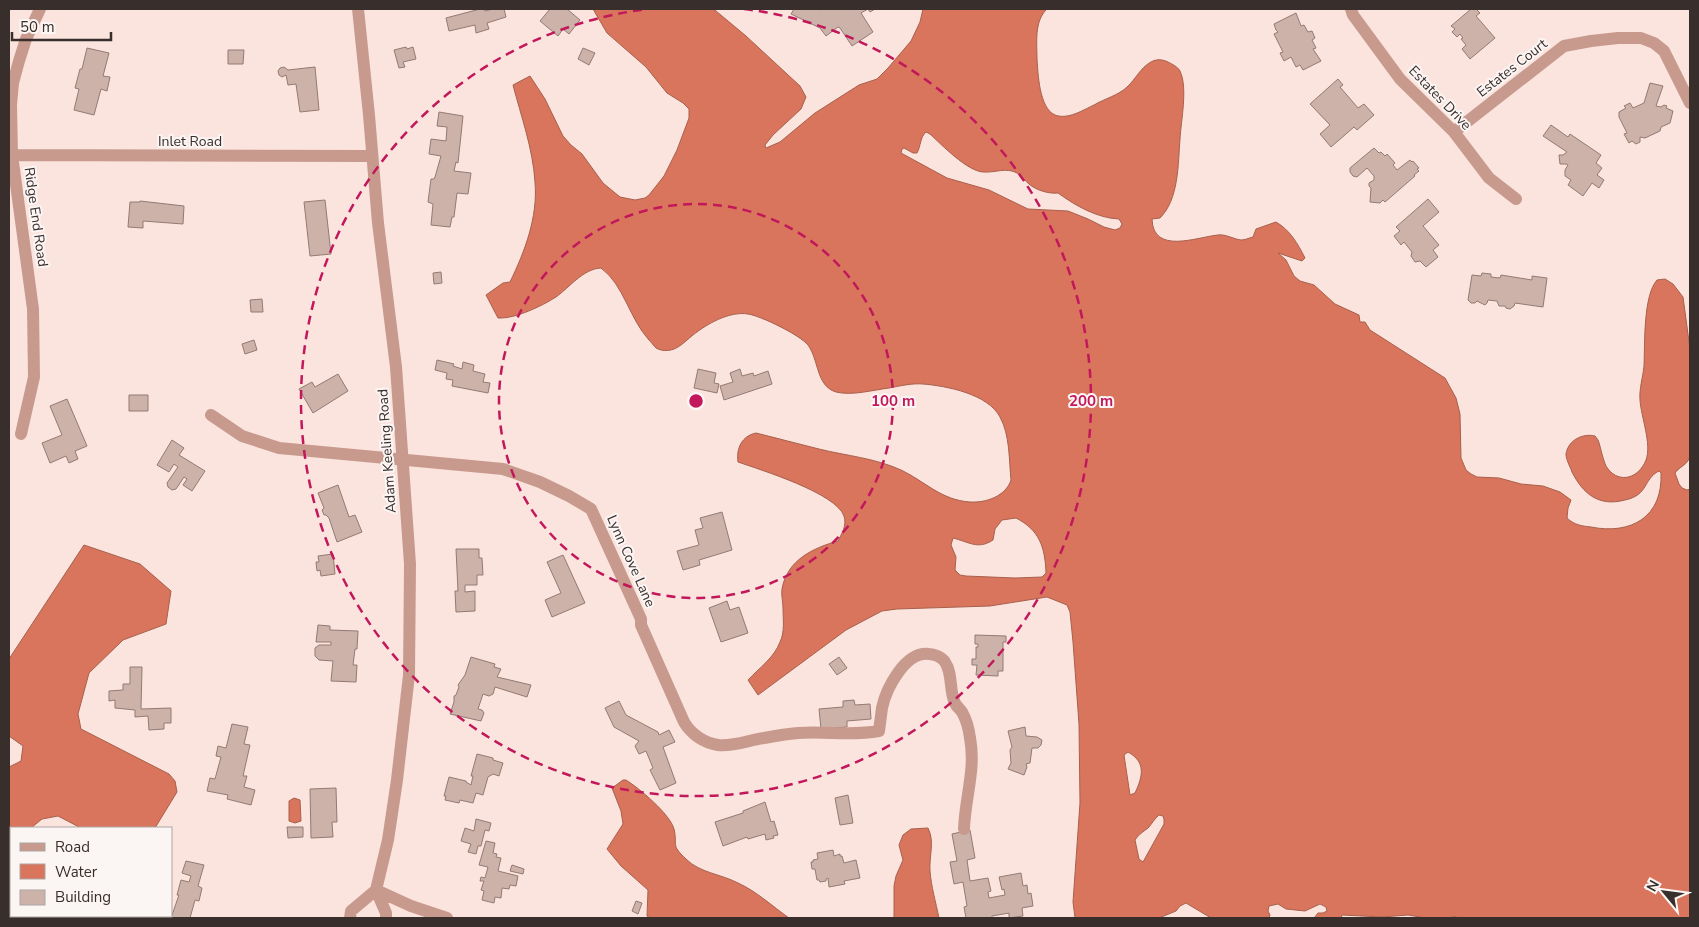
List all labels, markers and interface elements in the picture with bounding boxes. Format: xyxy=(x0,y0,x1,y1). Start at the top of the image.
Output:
scale bar xyxy=(12,10,111,42)
text: 50 m xyxy=(20,17,55,37)
street label: Estates Court xyxy=(1473,34,1551,102)
street label: Estates Drive xyxy=(1404,62,1476,134)
street label: Inlet Road xyxy=(158,132,222,151)
street label: Ridge End Road xyxy=(20,166,52,268)
street label: Adam Keeling Road xyxy=(373,388,401,514)
text: 100 m xyxy=(871,391,915,411)
text: 200 m xyxy=(1069,391,1113,411)
centre of rings xyxy=(687,392,705,410)
street label: Lynn Cove Lane xyxy=(602,512,660,610)
legend xyxy=(10,827,172,917)
text: Road xyxy=(55,837,90,857)
text: Water xyxy=(55,862,98,882)
north arrow xyxy=(1639,867,1689,917)
text: N xyxy=(1642,877,1664,895)
text: Building xyxy=(55,887,111,907)

